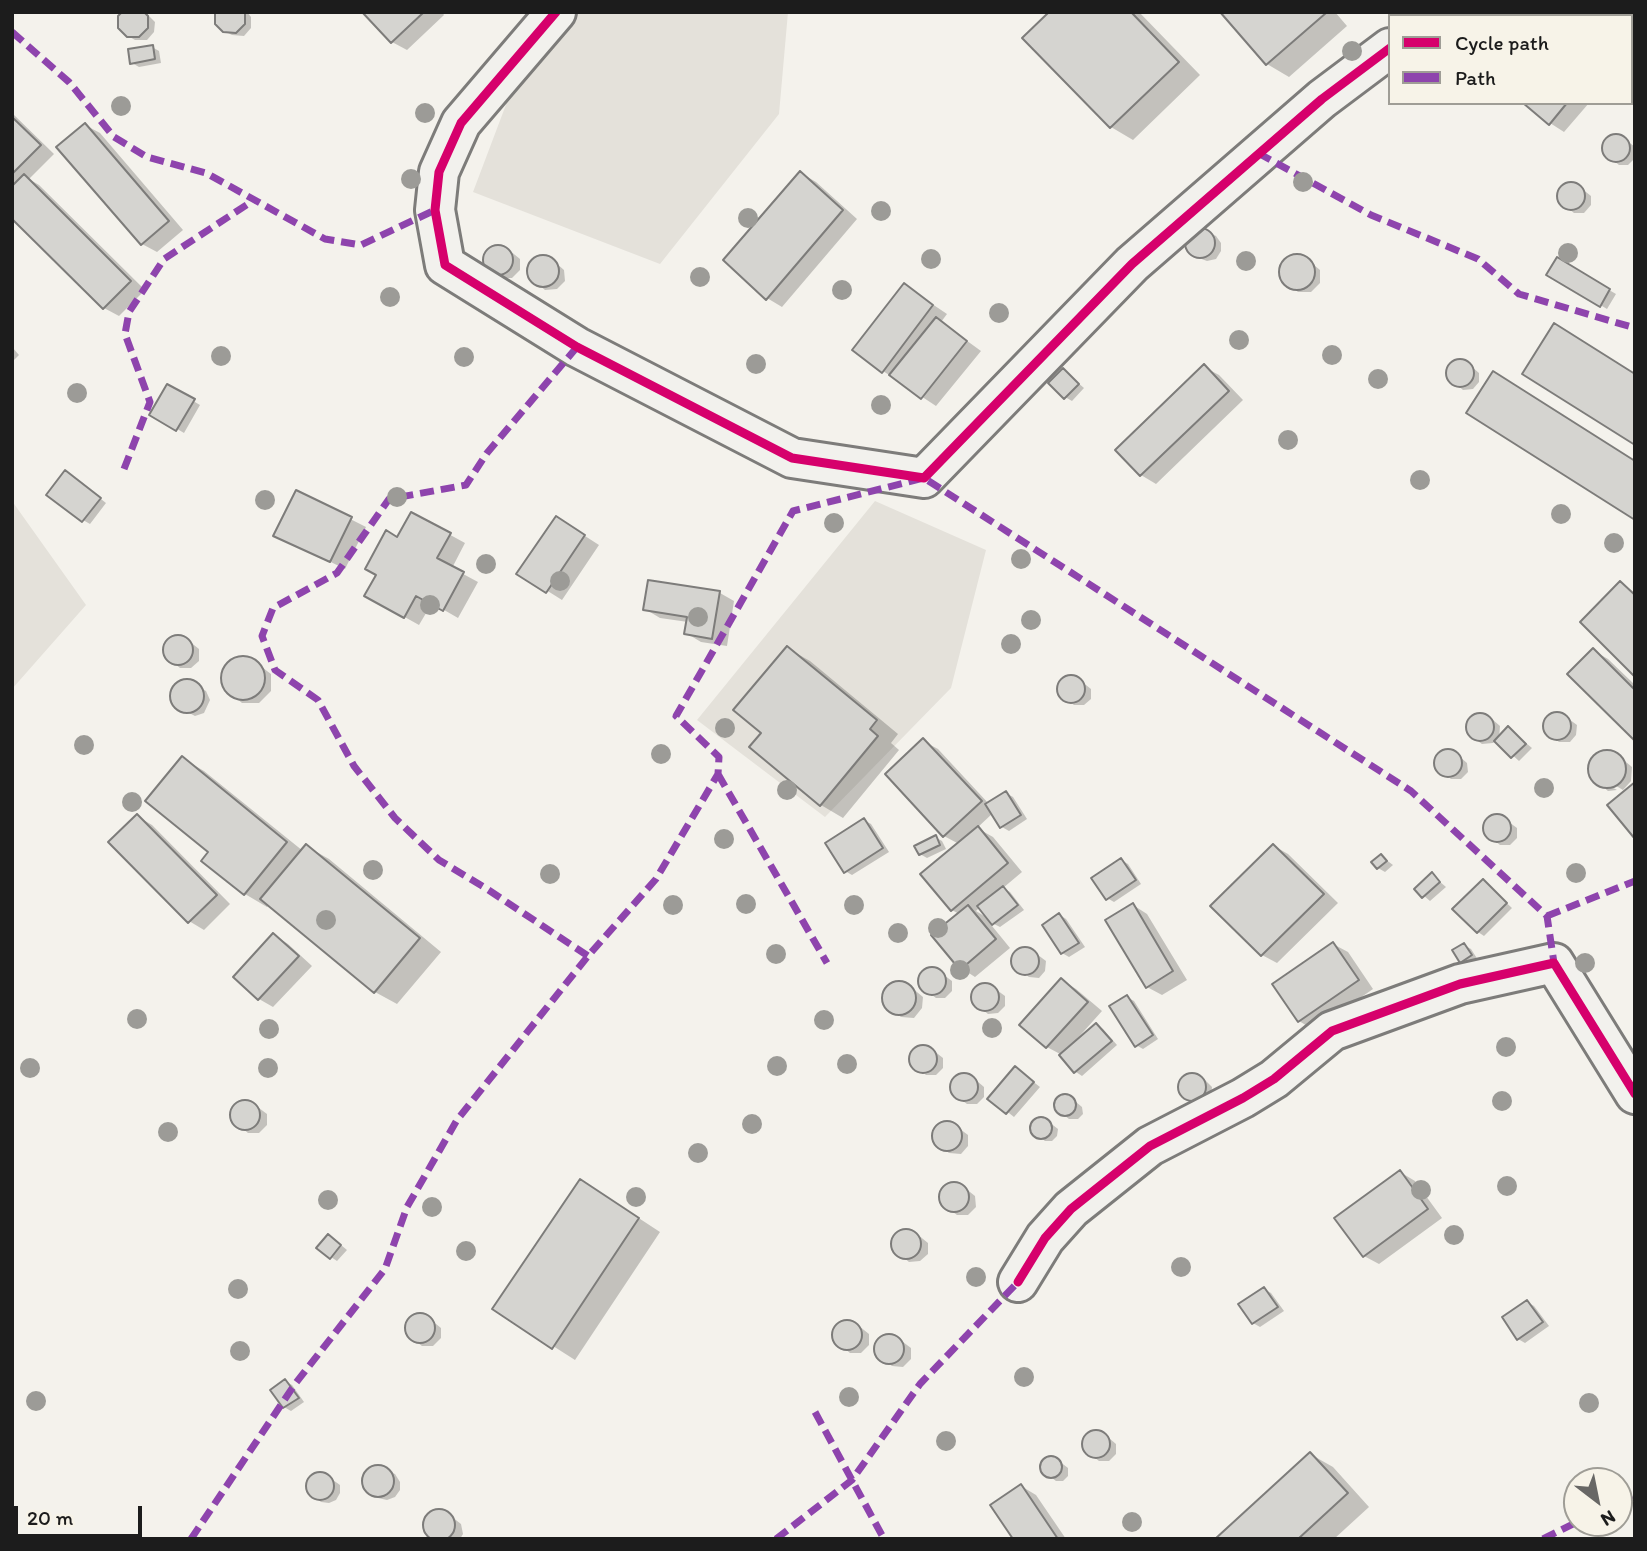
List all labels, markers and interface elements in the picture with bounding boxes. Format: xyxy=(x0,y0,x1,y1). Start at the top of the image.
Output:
legend xyxy=(1388,14,1633,105)
text: Cycle path xyxy=(1455,30,1549,55)
text: Path xyxy=(1455,65,1496,90)
north arrow xyxy=(1563,1467,1633,1537)
scale bar xyxy=(18,1492,145,1536)
text: 20 m xyxy=(27,1505,73,1530)
text: N xyxy=(1597,1505,1620,1532)

